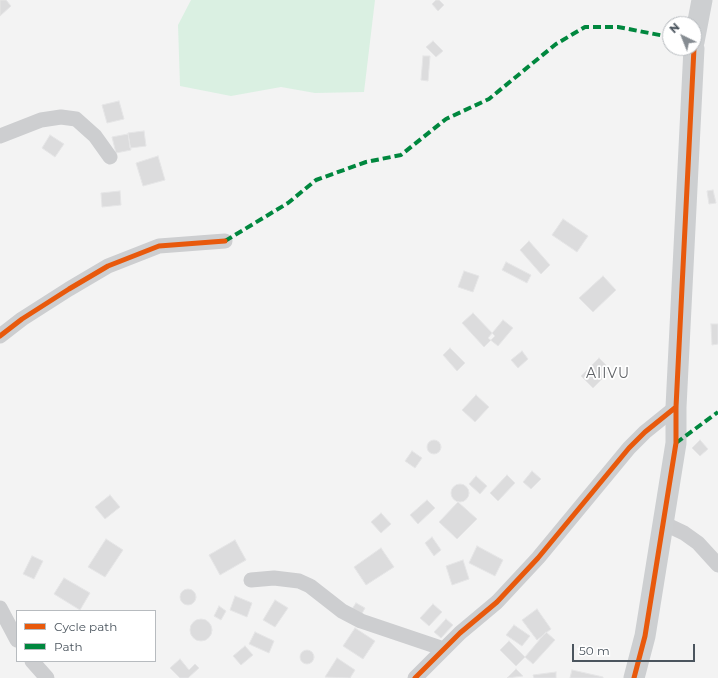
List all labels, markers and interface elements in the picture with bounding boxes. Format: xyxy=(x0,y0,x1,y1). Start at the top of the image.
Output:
north arrow xyxy=(662,16,702,56)
text: N xyxy=(666,20,683,36)
district label: AIIVU xyxy=(586,366,630,382)
legend xyxy=(16,610,156,662)
text: Cycle path xyxy=(54,619,117,634)
scale bar xyxy=(574,636,697,662)
text: Path xyxy=(54,639,83,654)
text: 50 m xyxy=(579,643,610,658)

